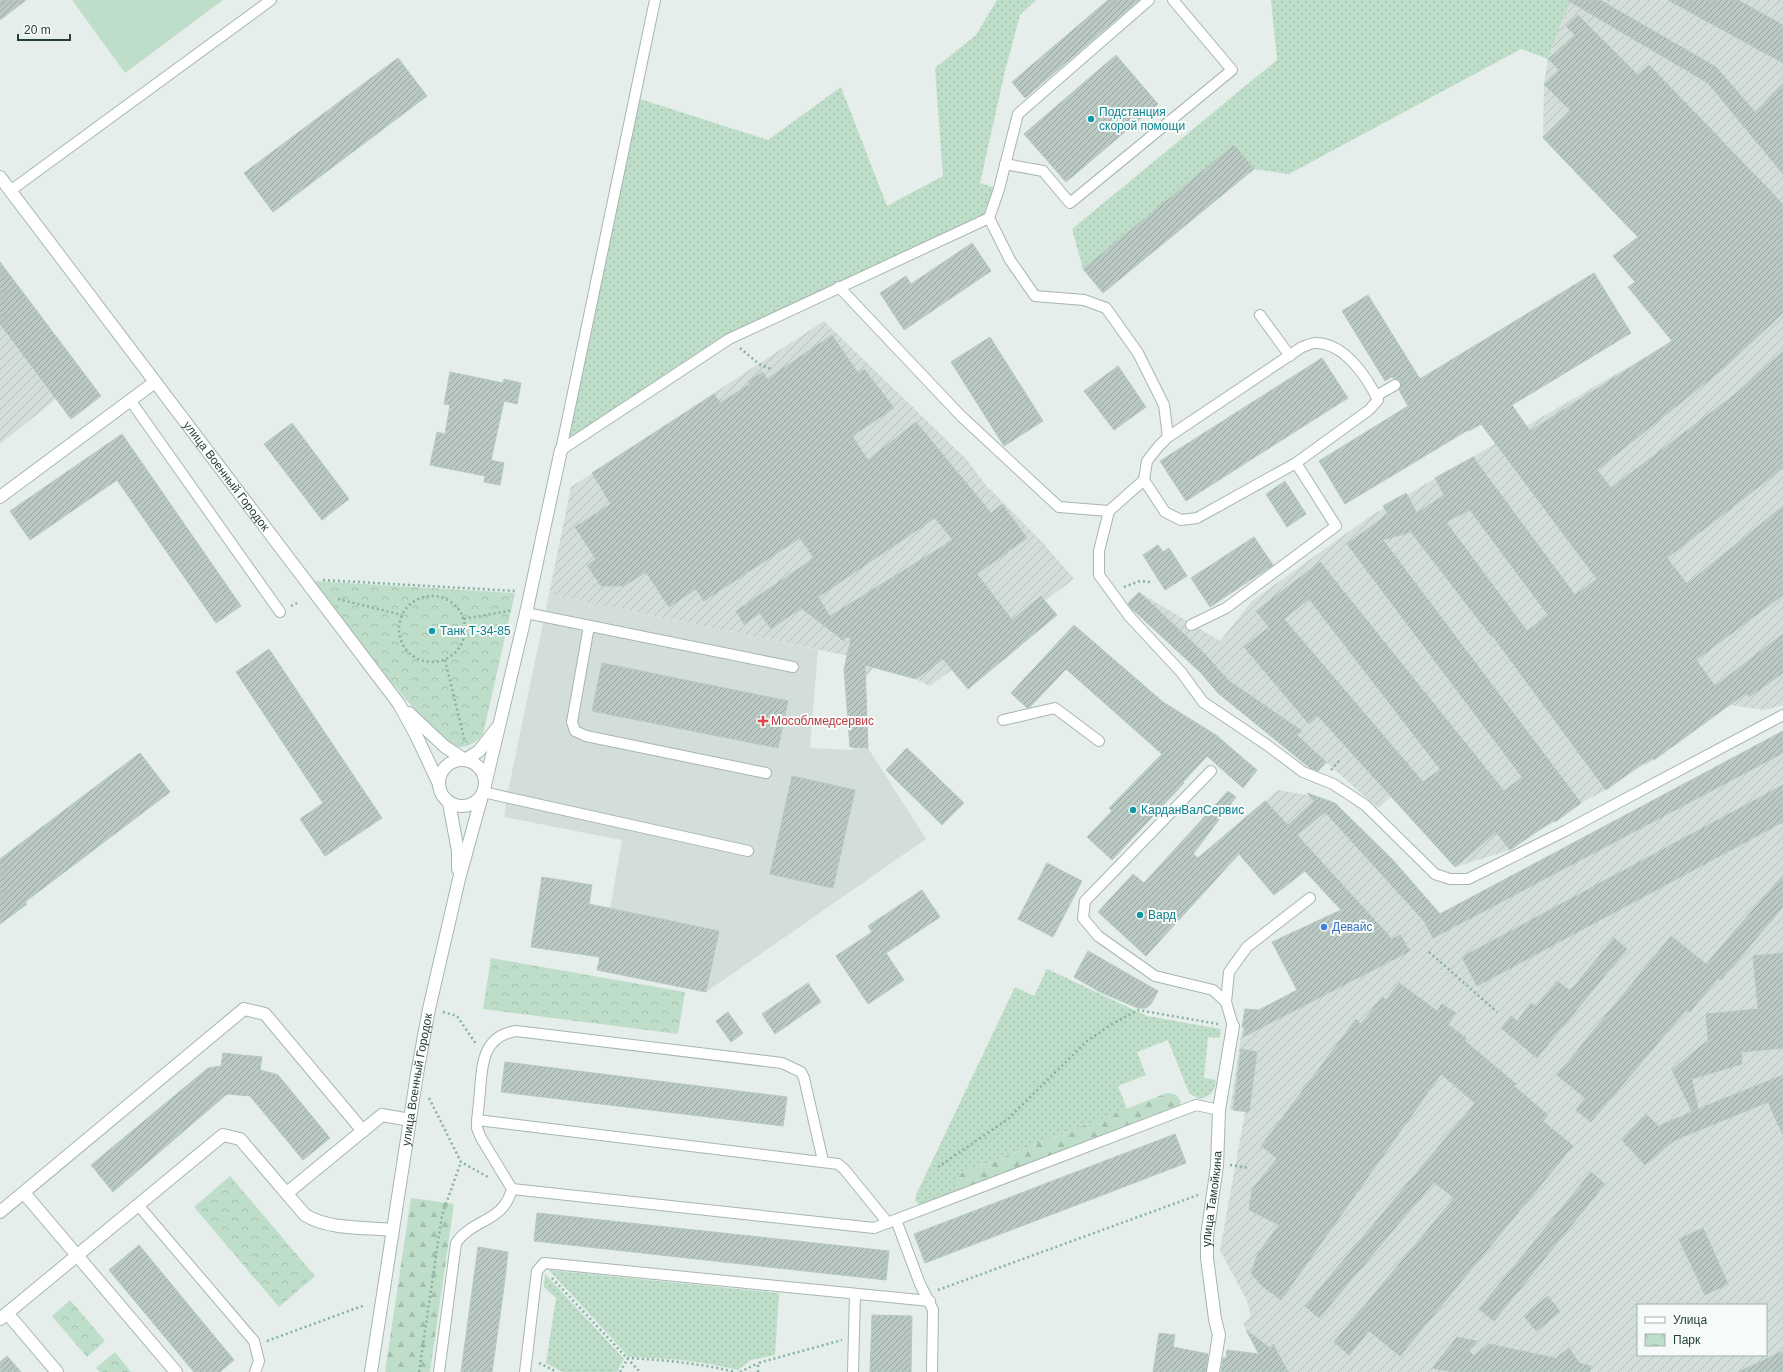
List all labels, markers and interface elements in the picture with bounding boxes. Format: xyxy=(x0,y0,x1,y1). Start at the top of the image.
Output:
scale bar xyxy=(18,16,70,42)
text: 20 m xyxy=(24,23,51,37)
place label: Подстанция скорой помощи xyxy=(1099,105,1185,133)
marker: Подстанция скорой помощи xyxy=(1086,114,1096,124)
street label: улица Военный Городок xyxy=(180,418,273,534)
place label: Танк Т-34-85 xyxy=(440,624,511,638)
marker: Танк Т-34-85 xyxy=(427,626,437,636)
place label: Мособлмедсервис xyxy=(771,714,874,728)
marker: Мособлмедсервис xyxy=(758,716,768,726)
place label: КарданВалСервис xyxy=(1141,803,1244,817)
marker: КарданВалСервис xyxy=(1128,805,1138,815)
place label: Вард xyxy=(1148,908,1176,922)
marker: Вард xyxy=(1135,910,1145,920)
place label: Девайс xyxy=(1332,920,1372,934)
marker: Девайс xyxy=(1319,922,1329,932)
street label: улица Военный Городок xyxy=(399,1011,435,1147)
street label: улица Тамойкина xyxy=(1200,1150,1225,1247)
legend xyxy=(1637,1304,1767,1356)
text: Улица xyxy=(1673,1313,1707,1327)
text: Парк xyxy=(1673,1333,1701,1347)

